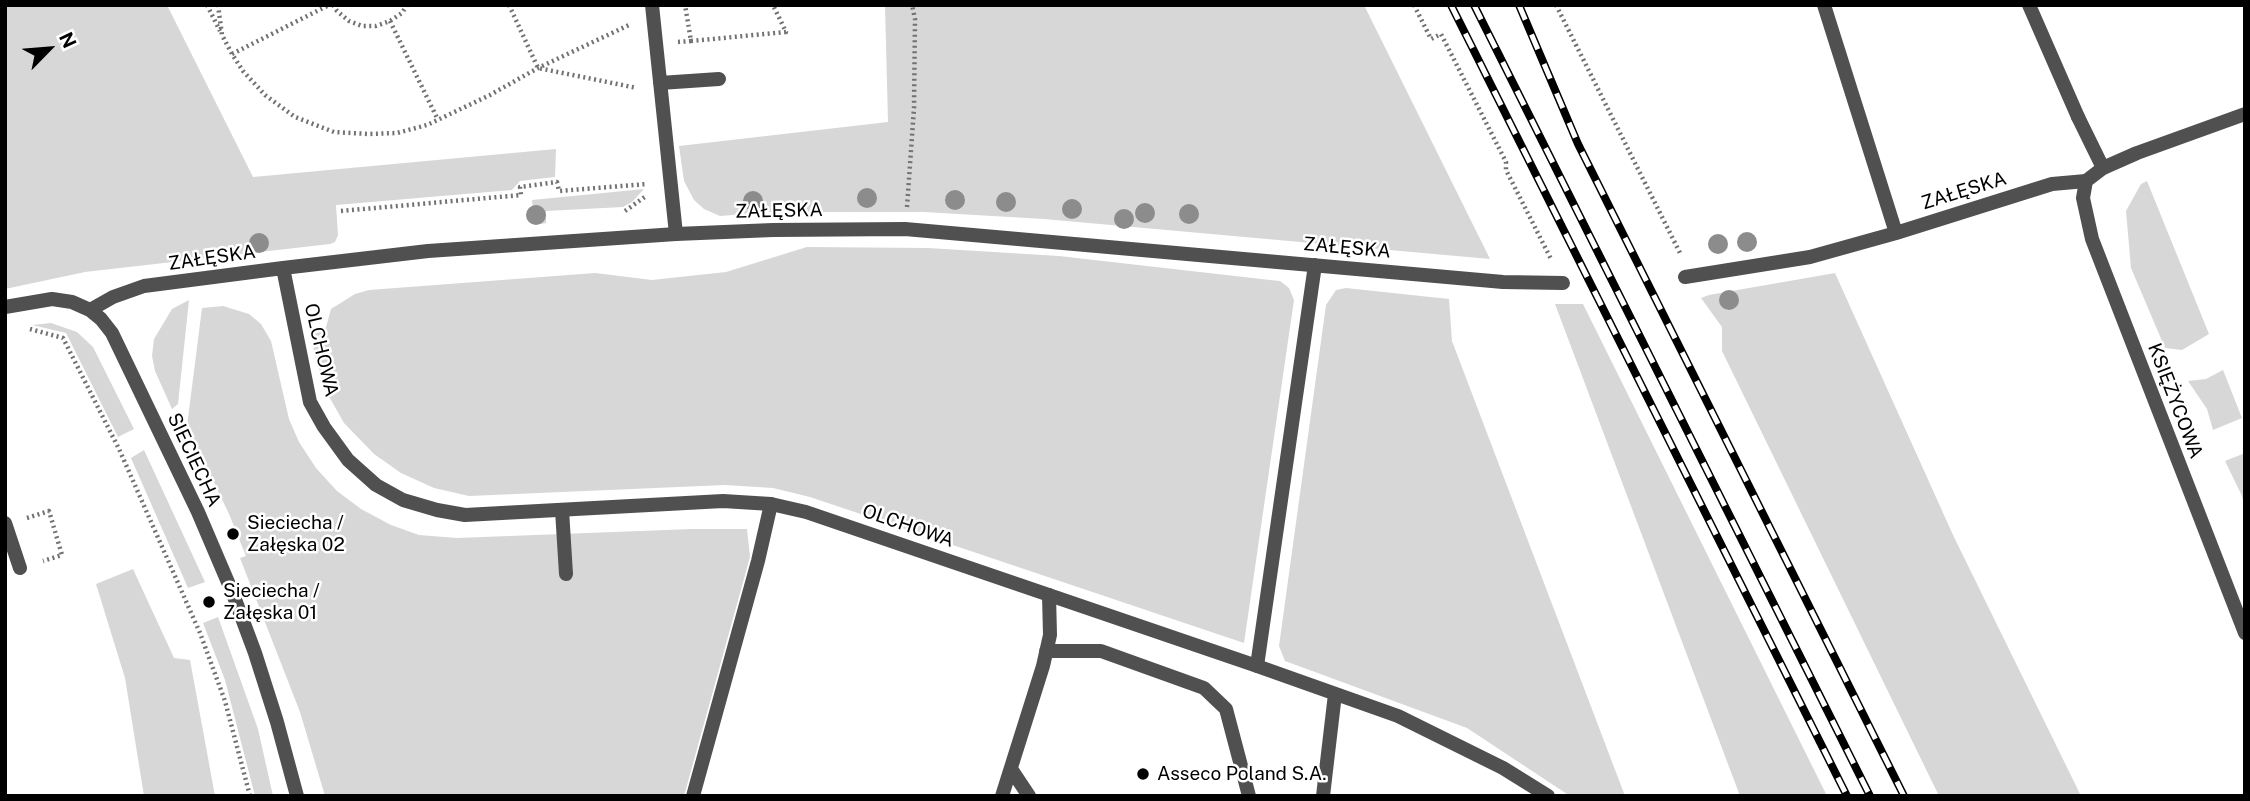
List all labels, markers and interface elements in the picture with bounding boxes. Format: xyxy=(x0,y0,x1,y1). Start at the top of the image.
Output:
north arrow xyxy=(14,14,84,84)
text: N xyxy=(55,29,81,52)
street label: ZAŁĘSKA xyxy=(1919,167,2009,215)
street label: ZAŁĘSKA xyxy=(735,199,823,223)
street label: ZAŁĘSKA xyxy=(1302,233,1392,263)
street label: ZAŁĘSKA xyxy=(167,241,257,275)
street label: OLCHOWA xyxy=(299,301,343,399)
street label: KSIĘŻYCOWA xyxy=(2143,340,2207,462)
street label: SIECIECHA xyxy=(162,409,226,511)
street label: OLCHOWA xyxy=(859,500,957,552)
place label: Sieciecha / Załęska 02 xyxy=(247,512,345,556)
marker: Sieciecha / Załęska 02 xyxy=(225,526,241,542)
place label: Sieciecha / Załęska 01 xyxy=(223,580,320,624)
marker: Sieciecha / Załęska 01 xyxy=(201,594,217,610)
place label: Asseco Poland S.A. xyxy=(1157,763,1327,785)
marker: Asseco Poland S.A. xyxy=(1135,766,1151,782)

